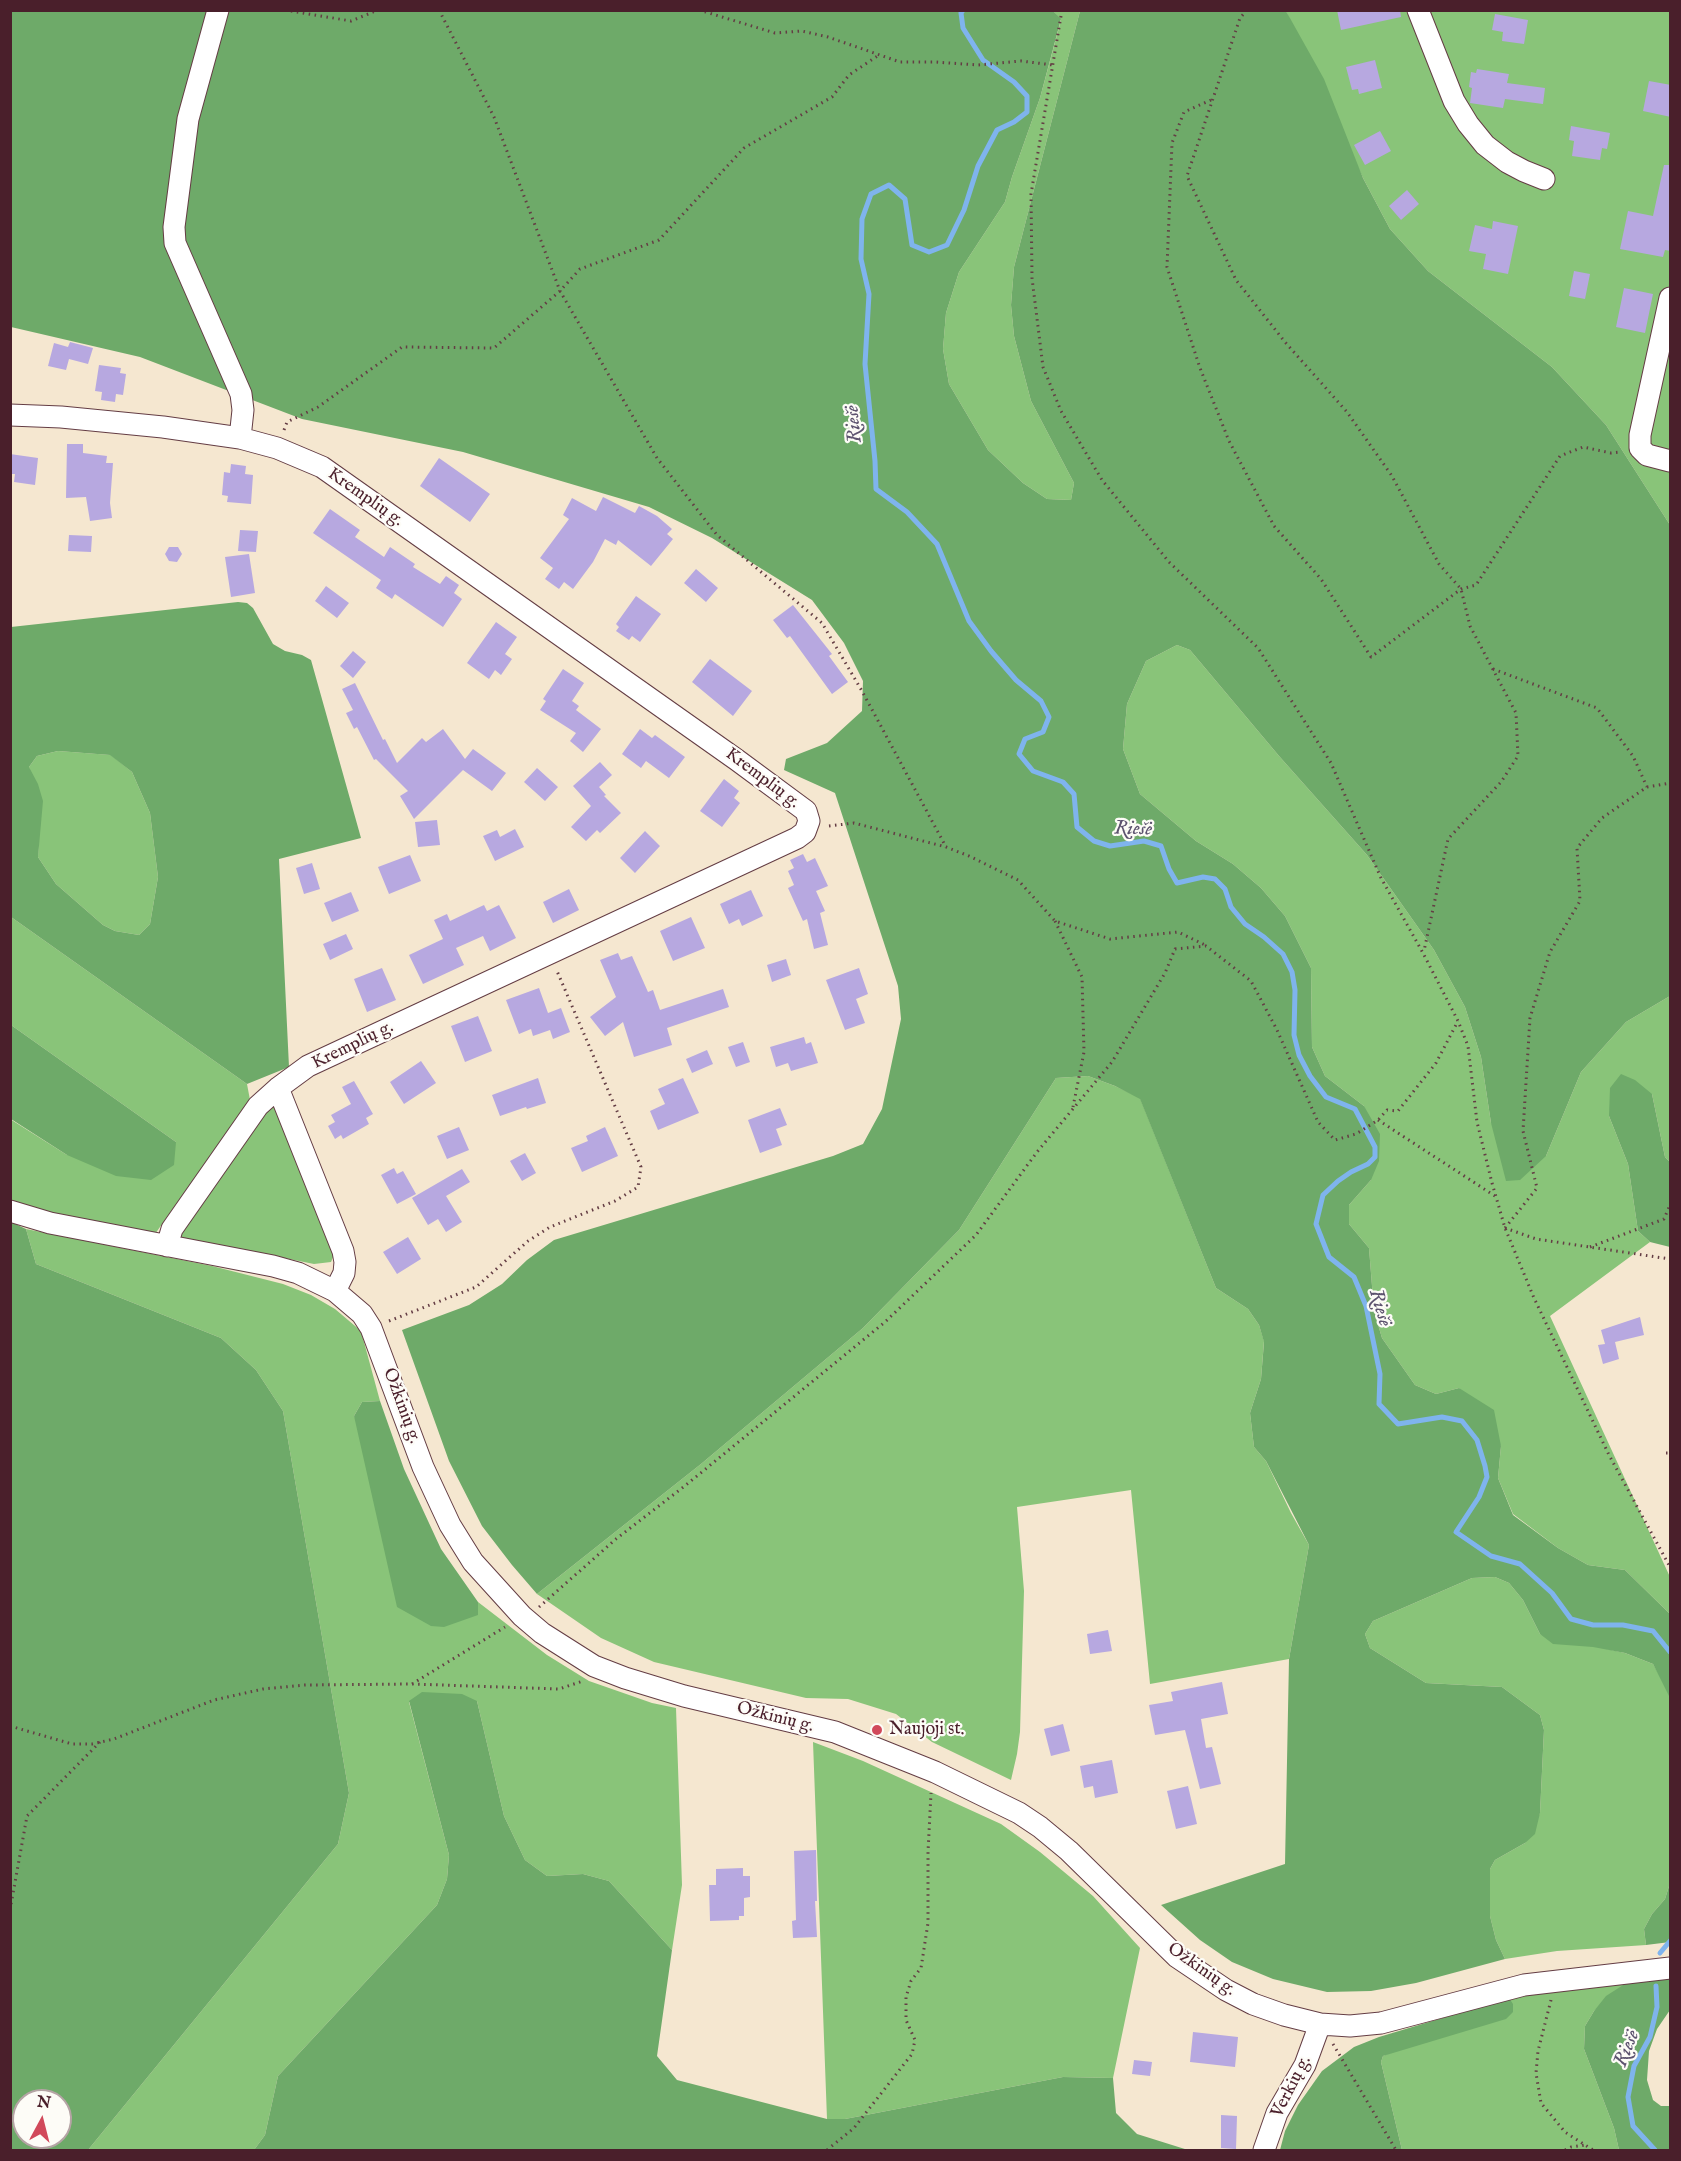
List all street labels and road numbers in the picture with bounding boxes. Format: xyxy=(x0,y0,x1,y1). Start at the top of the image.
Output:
street label: Kremplių g. xyxy=(323,464,407,532)
street label: Kremplių g. xyxy=(720,744,804,814)
street label: Kremplių g. xyxy=(309,1017,397,1075)
street label: Ožkinių g. xyxy=(377,1365,425,1447)
street label: Ožkinių g. xyxy=(734,1698,816,1738)
street label: Ožkinių g. xyxy=(1163,1939,1239,2001)
street label: Verkių g. xyxy=(1267,2052,1317,2122)

